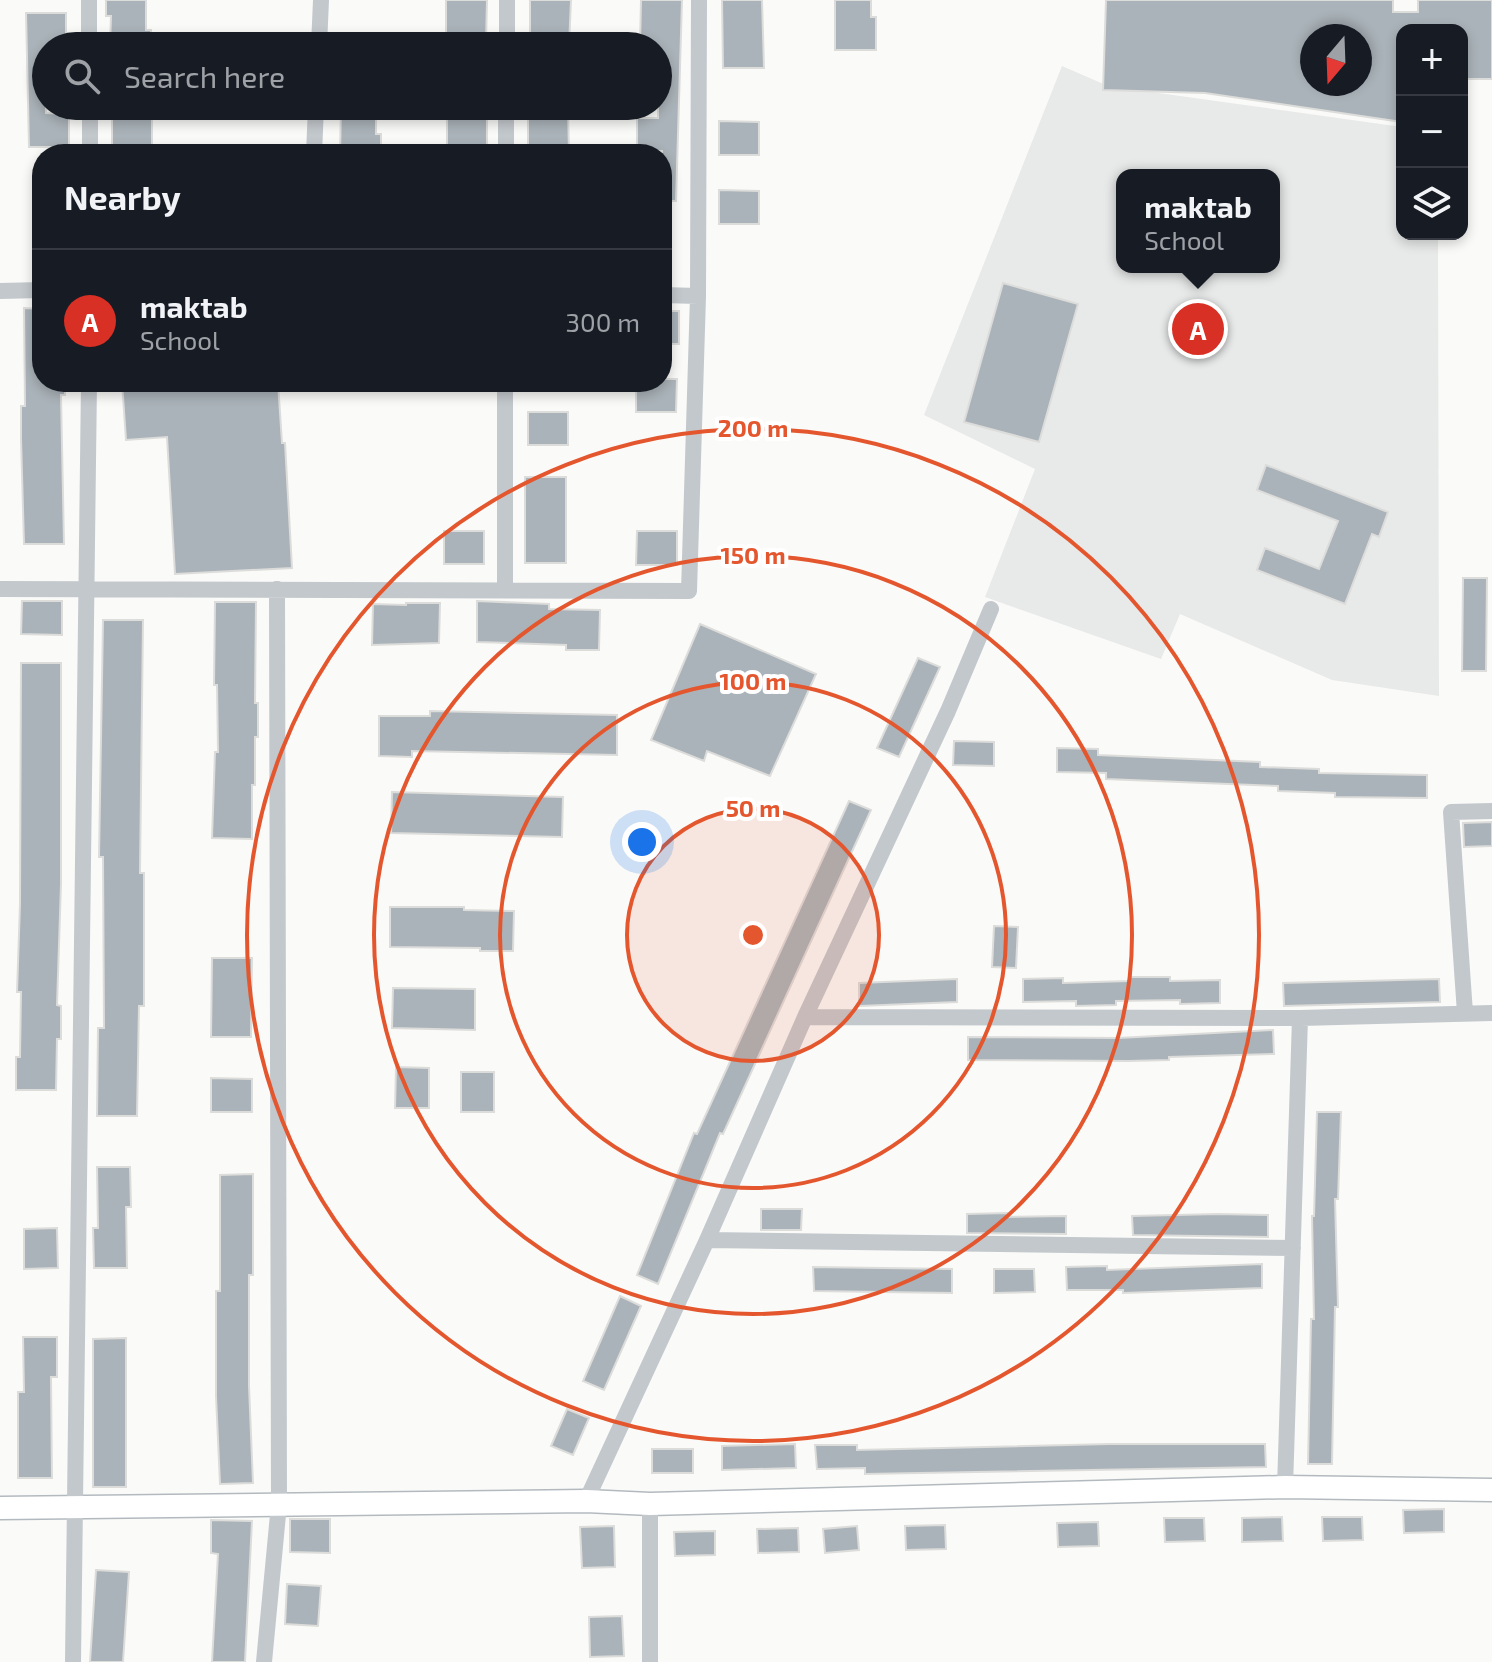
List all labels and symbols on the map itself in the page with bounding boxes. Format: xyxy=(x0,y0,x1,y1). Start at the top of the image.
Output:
north arrow xyxy=(1300,24,1372,96)
pin: A xyxy=(1172,299,1224,359)
text: 200 m xyxy=(718,413,788,442)
text: 150 m xyxy=(720,540,786,569)
text: 100 m xyxy=(720,666,786,695)
text: 50 m xyxy=(726,793,780,822)
your location xyxy=(622,822,662,862)
centre of rings xyxy=(739,921,767,949)

